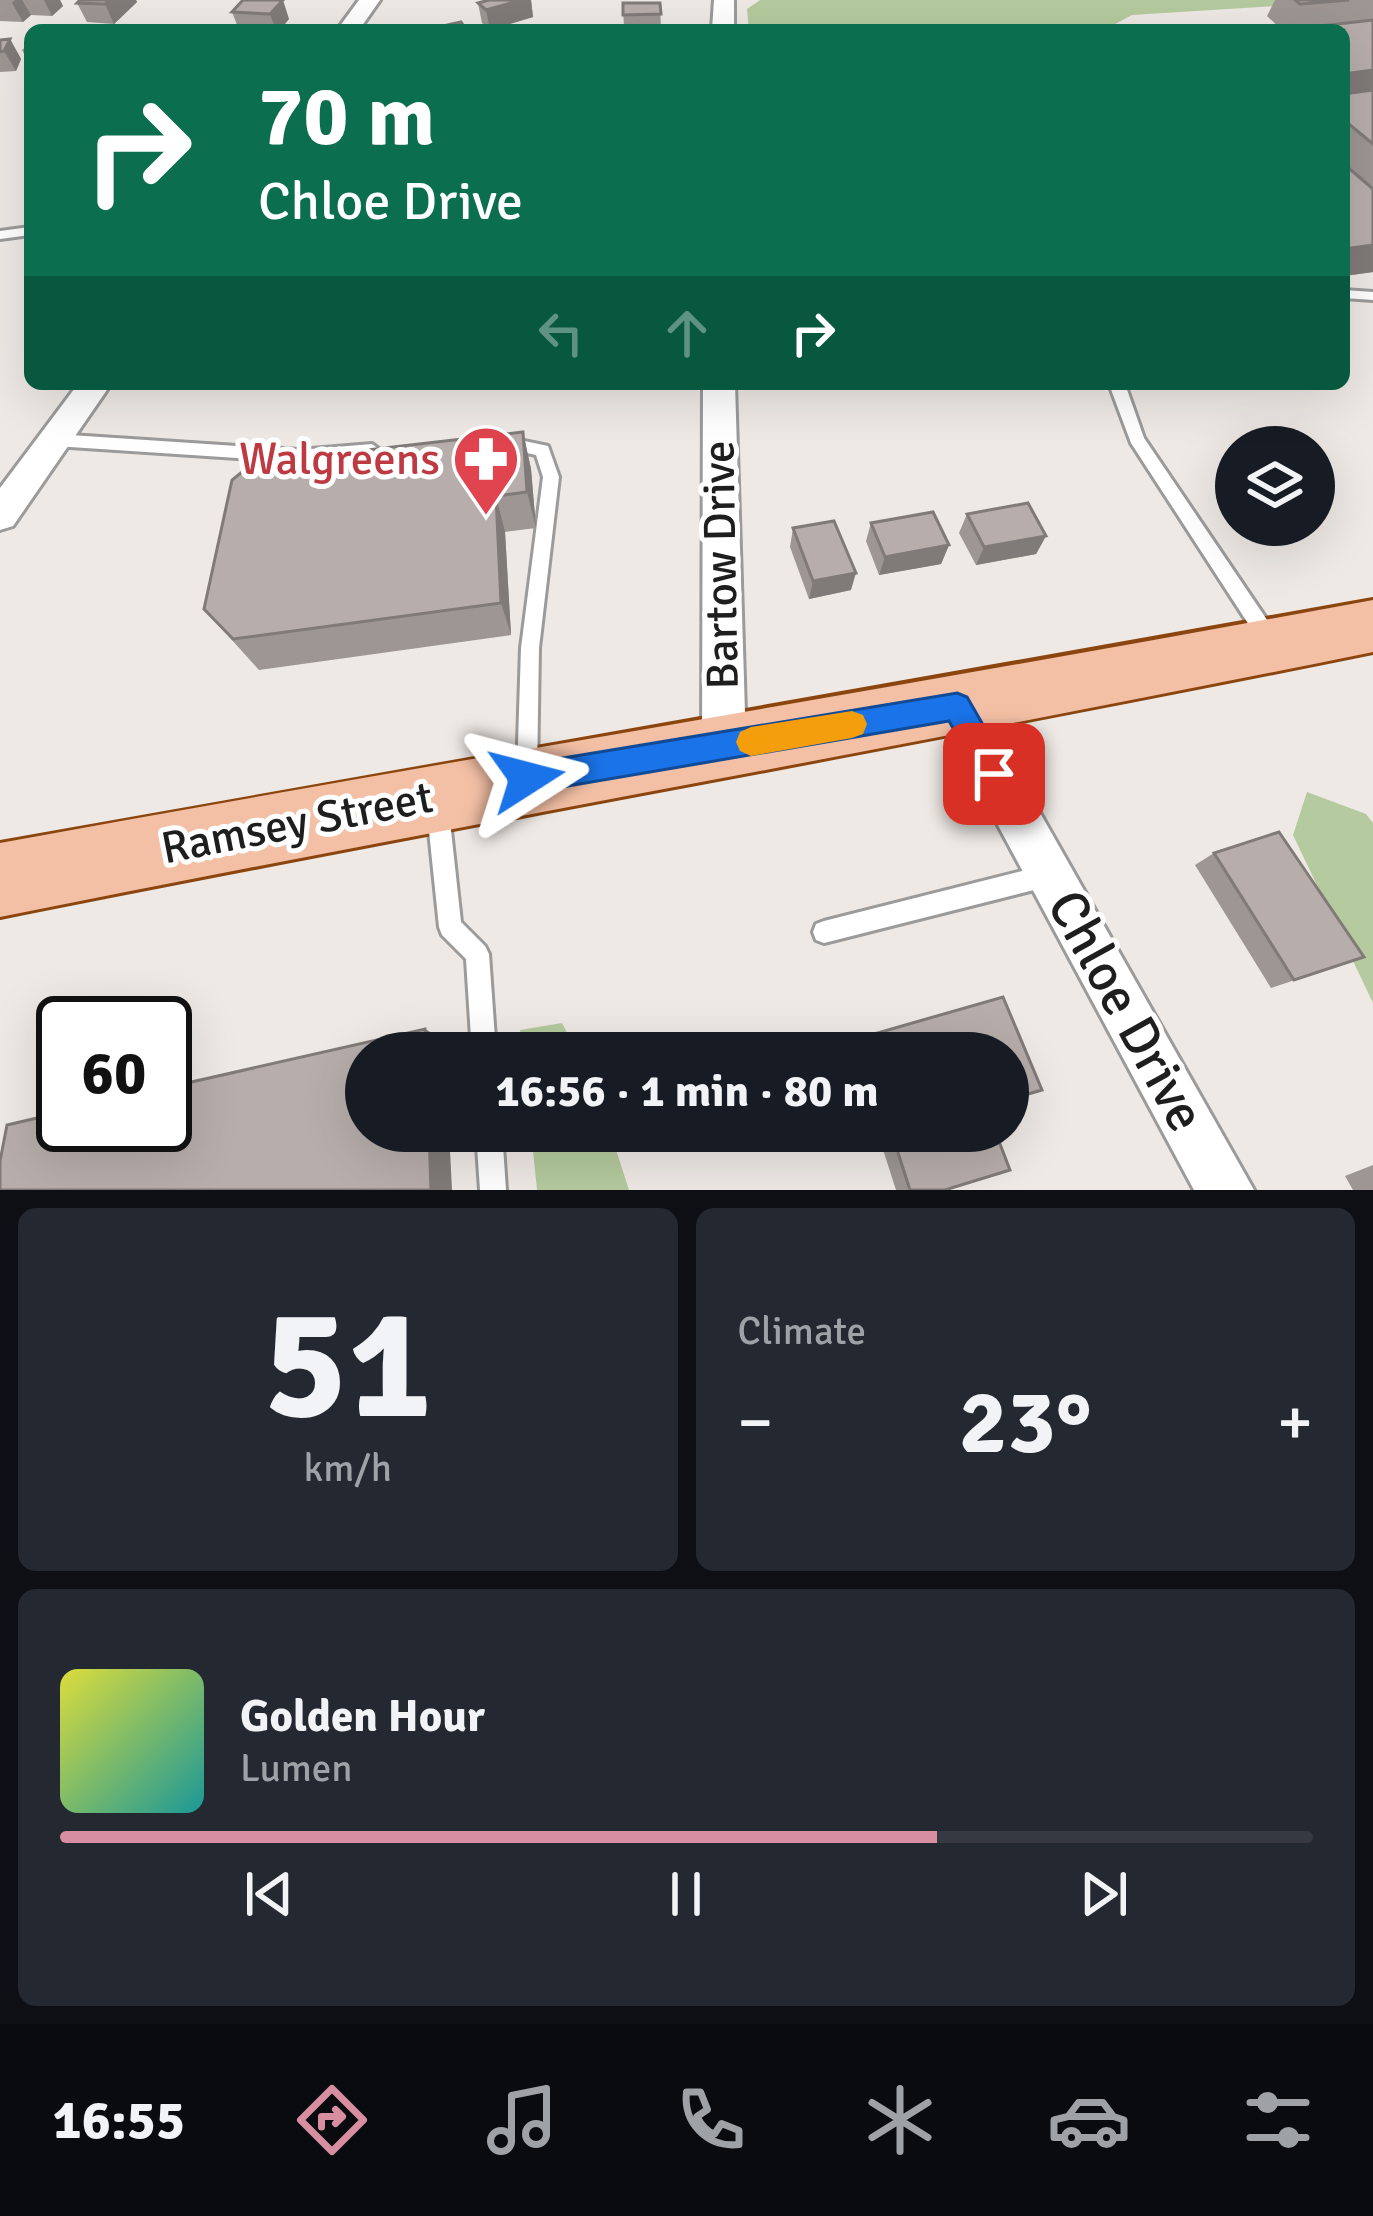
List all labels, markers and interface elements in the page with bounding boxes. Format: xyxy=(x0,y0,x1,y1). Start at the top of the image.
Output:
text: 70 m xyxy=(258,65,435,169)
icon: right xyxy=(60,72,216,228)
text: Chloe Drive xyxy=(258,168,523,235)
icon: left xyxy=(528,300,594,366)
icon: ahead xyxy=(654,300,720,366)
icon: right xyxy=(780,300,846,366)
pharmacy icon: Walgreens xyxy=(451,424,521,518)
map controls xyxy=(1215,426,1335,546)
button: layers xyxy=(1215,426,1335,546)
place label: Walgreens xyxy=(239,432,440,487)
street label: Bartow Drive xyxy=(691,440,751,690)
position arrow xyxy=(464,715,590,841)
pin xyxy=(943,723,1045,825)
icon: arrive xyxy=(961,741,1027,807)
street label: Ramsey Street xyxy=(157,770,437,876)
street label: Chloe Drive xyxy=(1032,879,1220,1143)
speed limit sign: 60 xyxy=(36,996,192,1152)
text: 16:56 · 1 min · 80 m xyxy=(495,1064,879,1119)
text: 51 xyxy=(264,1269,432,1462)
text: Climate xyxy=(738,1307,866,1355)
text: 23° xyxy=(959,1367,1092,1478)
text: − xyxy=(738,1382,773,1463)
text: + xyxy=(1277,1382,1313,1463)
text: km/h xyxy=(304,1444,392,1492)
text: Golden Hour xyxy=(240,1689,485,1744)
text: Lumen xyxy=(240,1744,353,1792)
icon: previous xyxy=(236,1861,302,1927)
icon: pause xyxy=(653,1861,719,1927)
icon: next xyxy=(1071,1861,1137,1927)
icon: directions xyxy=(290,2078,374,2162)
icon: music xyxy=(480,2078,564,2162)
icon: phone xyxy=(669,2078,753,2162)
icon: climate xyxy=(858,2078,942,2162)
icon: car xyxy=(1047,2078,1131,2162)
icon: filters xyxy=(1236,2078,1320,2162)
text: 16:55 xyxy=(53,2087,185,2154)

